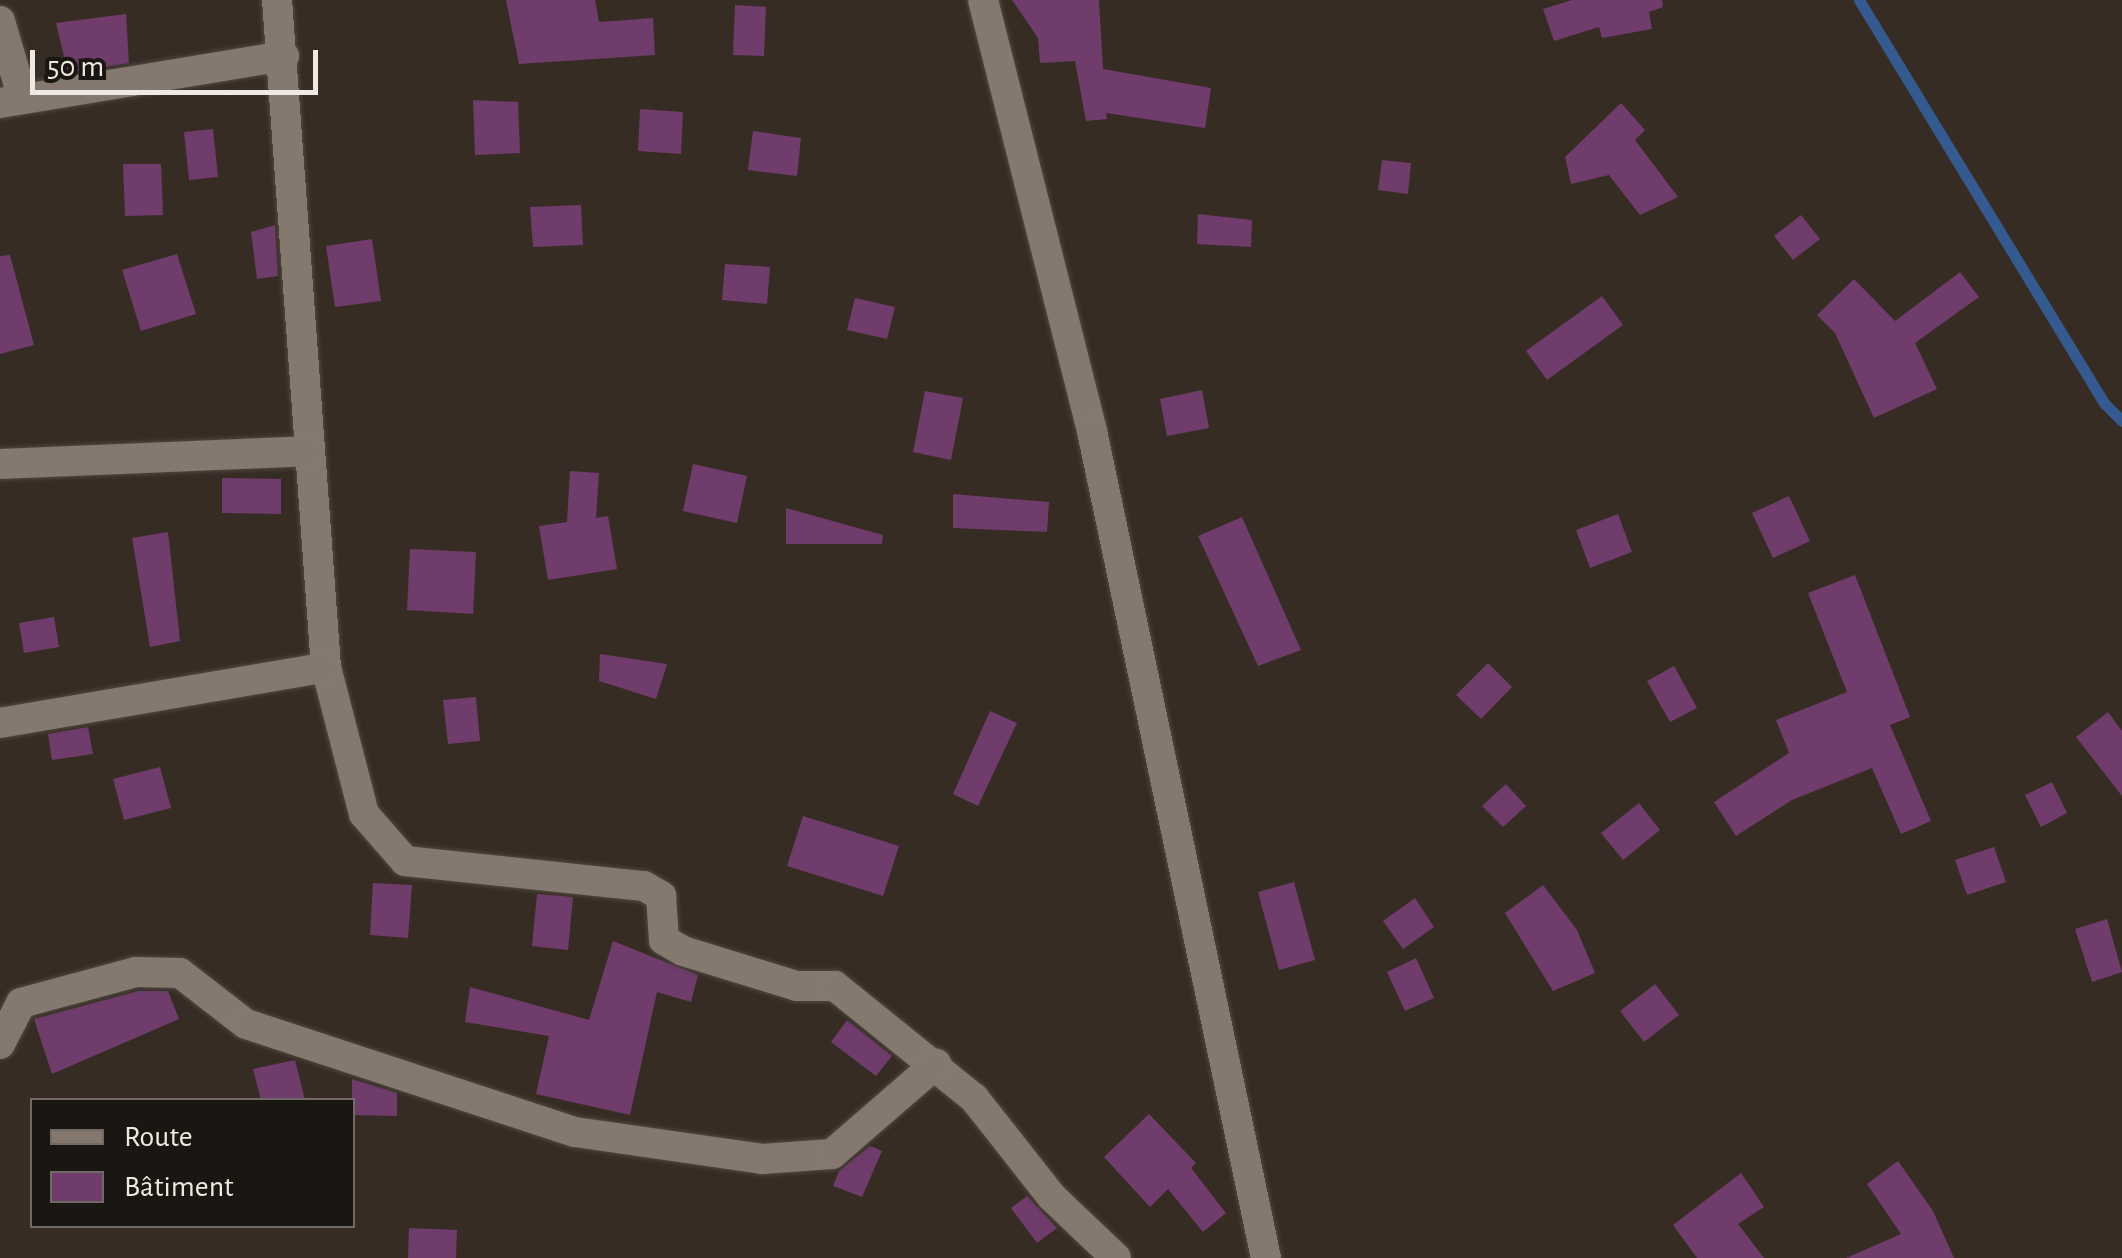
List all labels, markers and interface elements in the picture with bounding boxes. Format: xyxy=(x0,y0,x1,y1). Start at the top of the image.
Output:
scale bar xyxy=(35,30,322,92)
text: 50 m xyxy=(47,52,104,82)
legend xyxy=(30,1098,355,1228)
text: Route xyxy=(124,1122,193,1152)
text: Bâtiment xyxy=(124,1172,234,1202)

